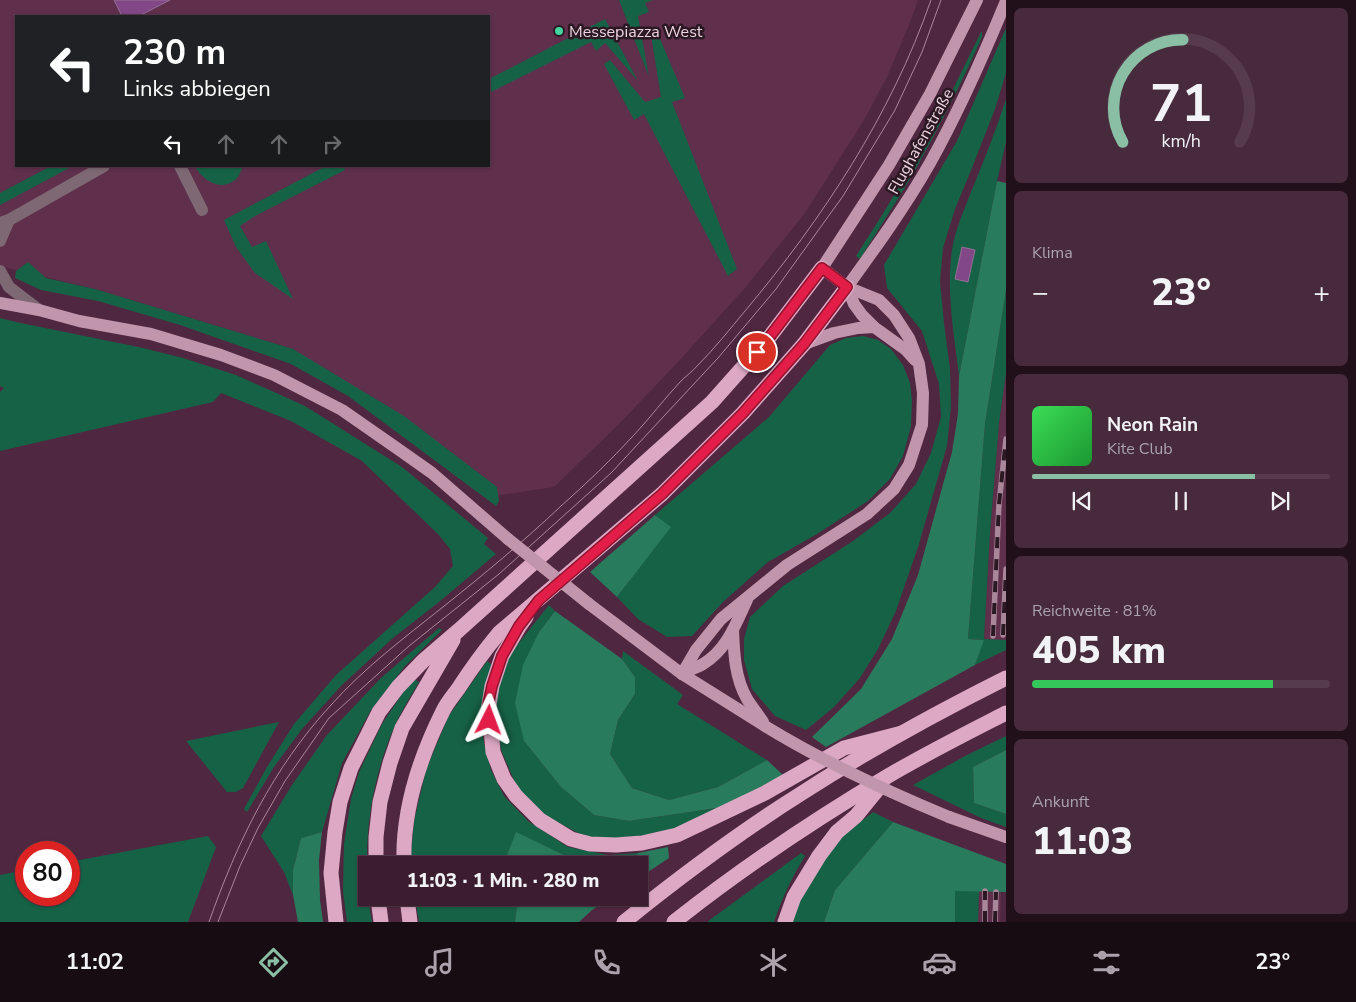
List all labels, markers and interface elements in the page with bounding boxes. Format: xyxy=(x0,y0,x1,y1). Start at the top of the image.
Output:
place label: Messepiazza West xyxy=(569,21,703,43)
marker: Messepiazza West xyxy=(553,25,565,37)
text: 230 m xyxy=(123,29,226,76)
icon: left xyxy=(40,35,105,100)
text: 71 xyxy=(1150,68,1212,139)
text: Links abbiegen xyxy=(123,74,271,104)
street label: Flughafenstraße xyxy=(883,85,959,198)
text: km/h xyxy=(1161,129,1201,153)
icon: left xyxy=(159,130,187,158)
icon: ahead xyxy=(212,130,240,158)
icon: ahead xyxy=(265,130,293,158)
icon: right xyxy=(318,130,346,158)
text: Klima xyxy=(1032,242,1073,264)
text: 23° xyxy=(1151,267,1211,318)
text: − xyxy=(1032,274,1049,312)
text: + xyxy=(1313,274,1330,312)
pin xyxy=(736,331,778,373)
icon: arrive xyxy=(743,338,771,366)
text: Neon Rain xyxy=(1107,412,1198,438)
text: Kite Club xyxy=(1107,438,1173,460)
icon: previous xyxy=(1068,487,1096,515)
icon: pause xyxy=(1167,487,1195,515)
icon: next xyxy=(1266,487,1294,515)
text: Reichweite · 81% xyxy=(1032,600,1157,622)
text: 405 km xyxy=(1032,625,1166,676)
position arrow xyxy=(462,693,514,745)
text: Ankunft xyxy=(1032,791,1089,813)
text: 11:03 xyxy=(1032,816,1133,867)
speed limit sign: 80 xyxy=(15,841,80,906)
text: 11:03 · 1 Min. · 280 m xyxy=(407,868,599,894)
icon: directions xyxy=(256,945,291,980)
icon: music xyxy=(422,945,457,980)
icon: phone xyxy=(589,945,624,980)
icon: climate xyxy=(756,945,791,980)
icon: car xyxy=(922,945,957,980)
icon: filters xyxy=(1089,945,1124,980)
text: 11:02 xyxy=(66,947,124,977)
text: 23° xyxy=(1255,947,1290,977)

